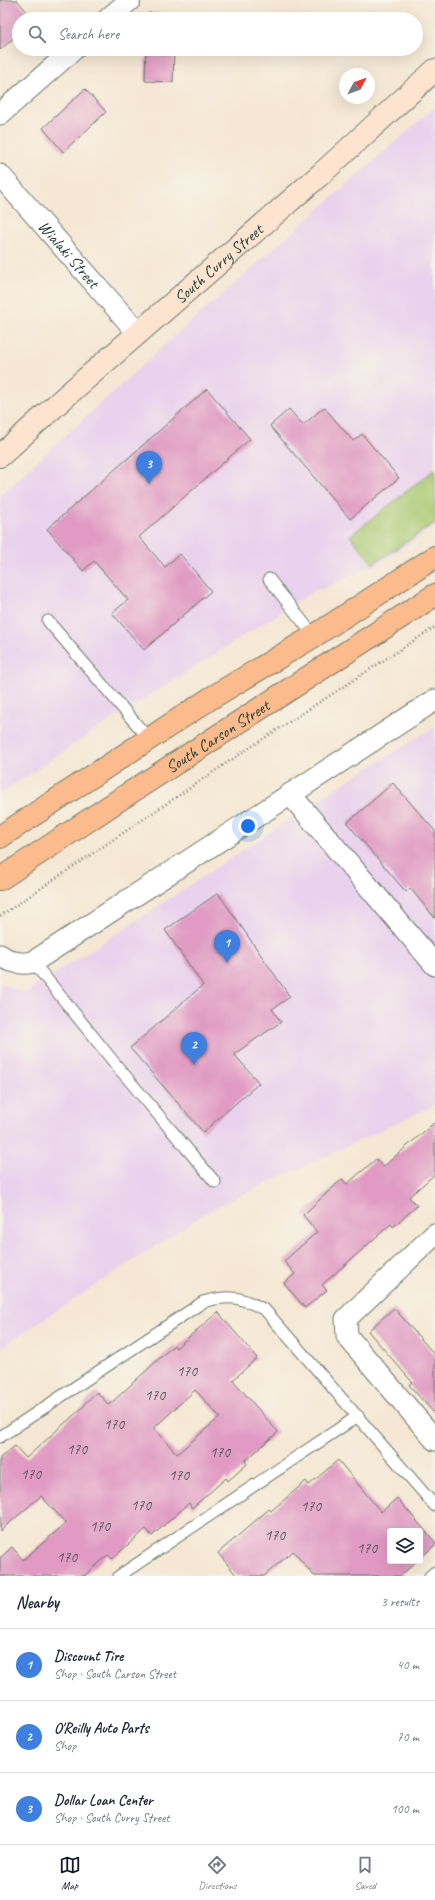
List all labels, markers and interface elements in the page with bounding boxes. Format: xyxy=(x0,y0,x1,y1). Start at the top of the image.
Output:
search box xyxy=(12,12,423,56)
icon: search xyxy=(26,23,48,45)
text: Search here xyxy=(58,25,119,44)
north arrow xyxy=(339,68,375,104)
street label: Wialaki Street xyxy=(34,216,105,294)
street label: South Curry Street xyxy=(170,218,269,308)
pin: 3 xyxy=(136,451,162,484)
street label: South Carson Street xyxy=(162,694,275,778)
your location xyxy=(238,816,258,836)
pin: 1 xyxy=(214,930,240,963)
pin: 2 xyxy=(181,1032,207,1065)
house number: 170 xyxy=(177,1362,198,1381)
house number: 170 xyxy=(145,1386,166,1405)
house number: 170 xyxy=(104,1415,125,1434)
house number: 170 xyxy=(67,1440,88,1459)
house number: 170 xyxy=(210,1443,231,1462)
house number: 170 xyxy=(21,1465,42,1484)
house number: 170 xyxy=(169,1466,190,1485)
house number: 170 xyxy=(131,1496,152,1515)
house number: 170 xyxy=(301,1497,322,1516)
house number: 170 xyxy=(90,1517,111,1536)
house number: 170 xyxy=(265,1526,286,1545)
map controls xyxy=(387,1528,423,1564)
button: layers xyxy=(387,1528,423,1564)
house number: 170 xyxy=(357,1539,378,1558)
house number: 170 xyxy=(57,1548,78,1567)
text: Nearby xyxy=(16,1592,59,1613)
text: 3 results xyxy=(381,1594,419,1610)
text: Discount Tire xyxy=(54,1647,123,1666)
text: 1 xyxy=(26,1657,32,1673)
text: 40 m xyxy=(397,1657,419,1673)
text: Shop · South Carson Street xyxy=(54,1666,176,1682)
text: O'Reilly Auto Parts xyxy=(54,1719,149,1738)
text: 2 xyxy=(26,1729,32,1745)
text: 70 m xyxy=(397,1729,419,1745)
text: Shop xyxy=(54,1738,76,1754)
text: Dollar Loan Center xyxy=(54,1791,153,1810)
text: 3 xyxy=(26,1801,32,1817)
text: 100 m xyxy=(391,1801,419,1817)
text: Shop · South Curry Street xyxy=(54,1810,170,1826)
tab: Map xyxy=(59,1854,81,1892)
tab: Directions xyxy=(198,1854,237,1892)
tab: Saved xyxy=(354,1854,376,1892)

